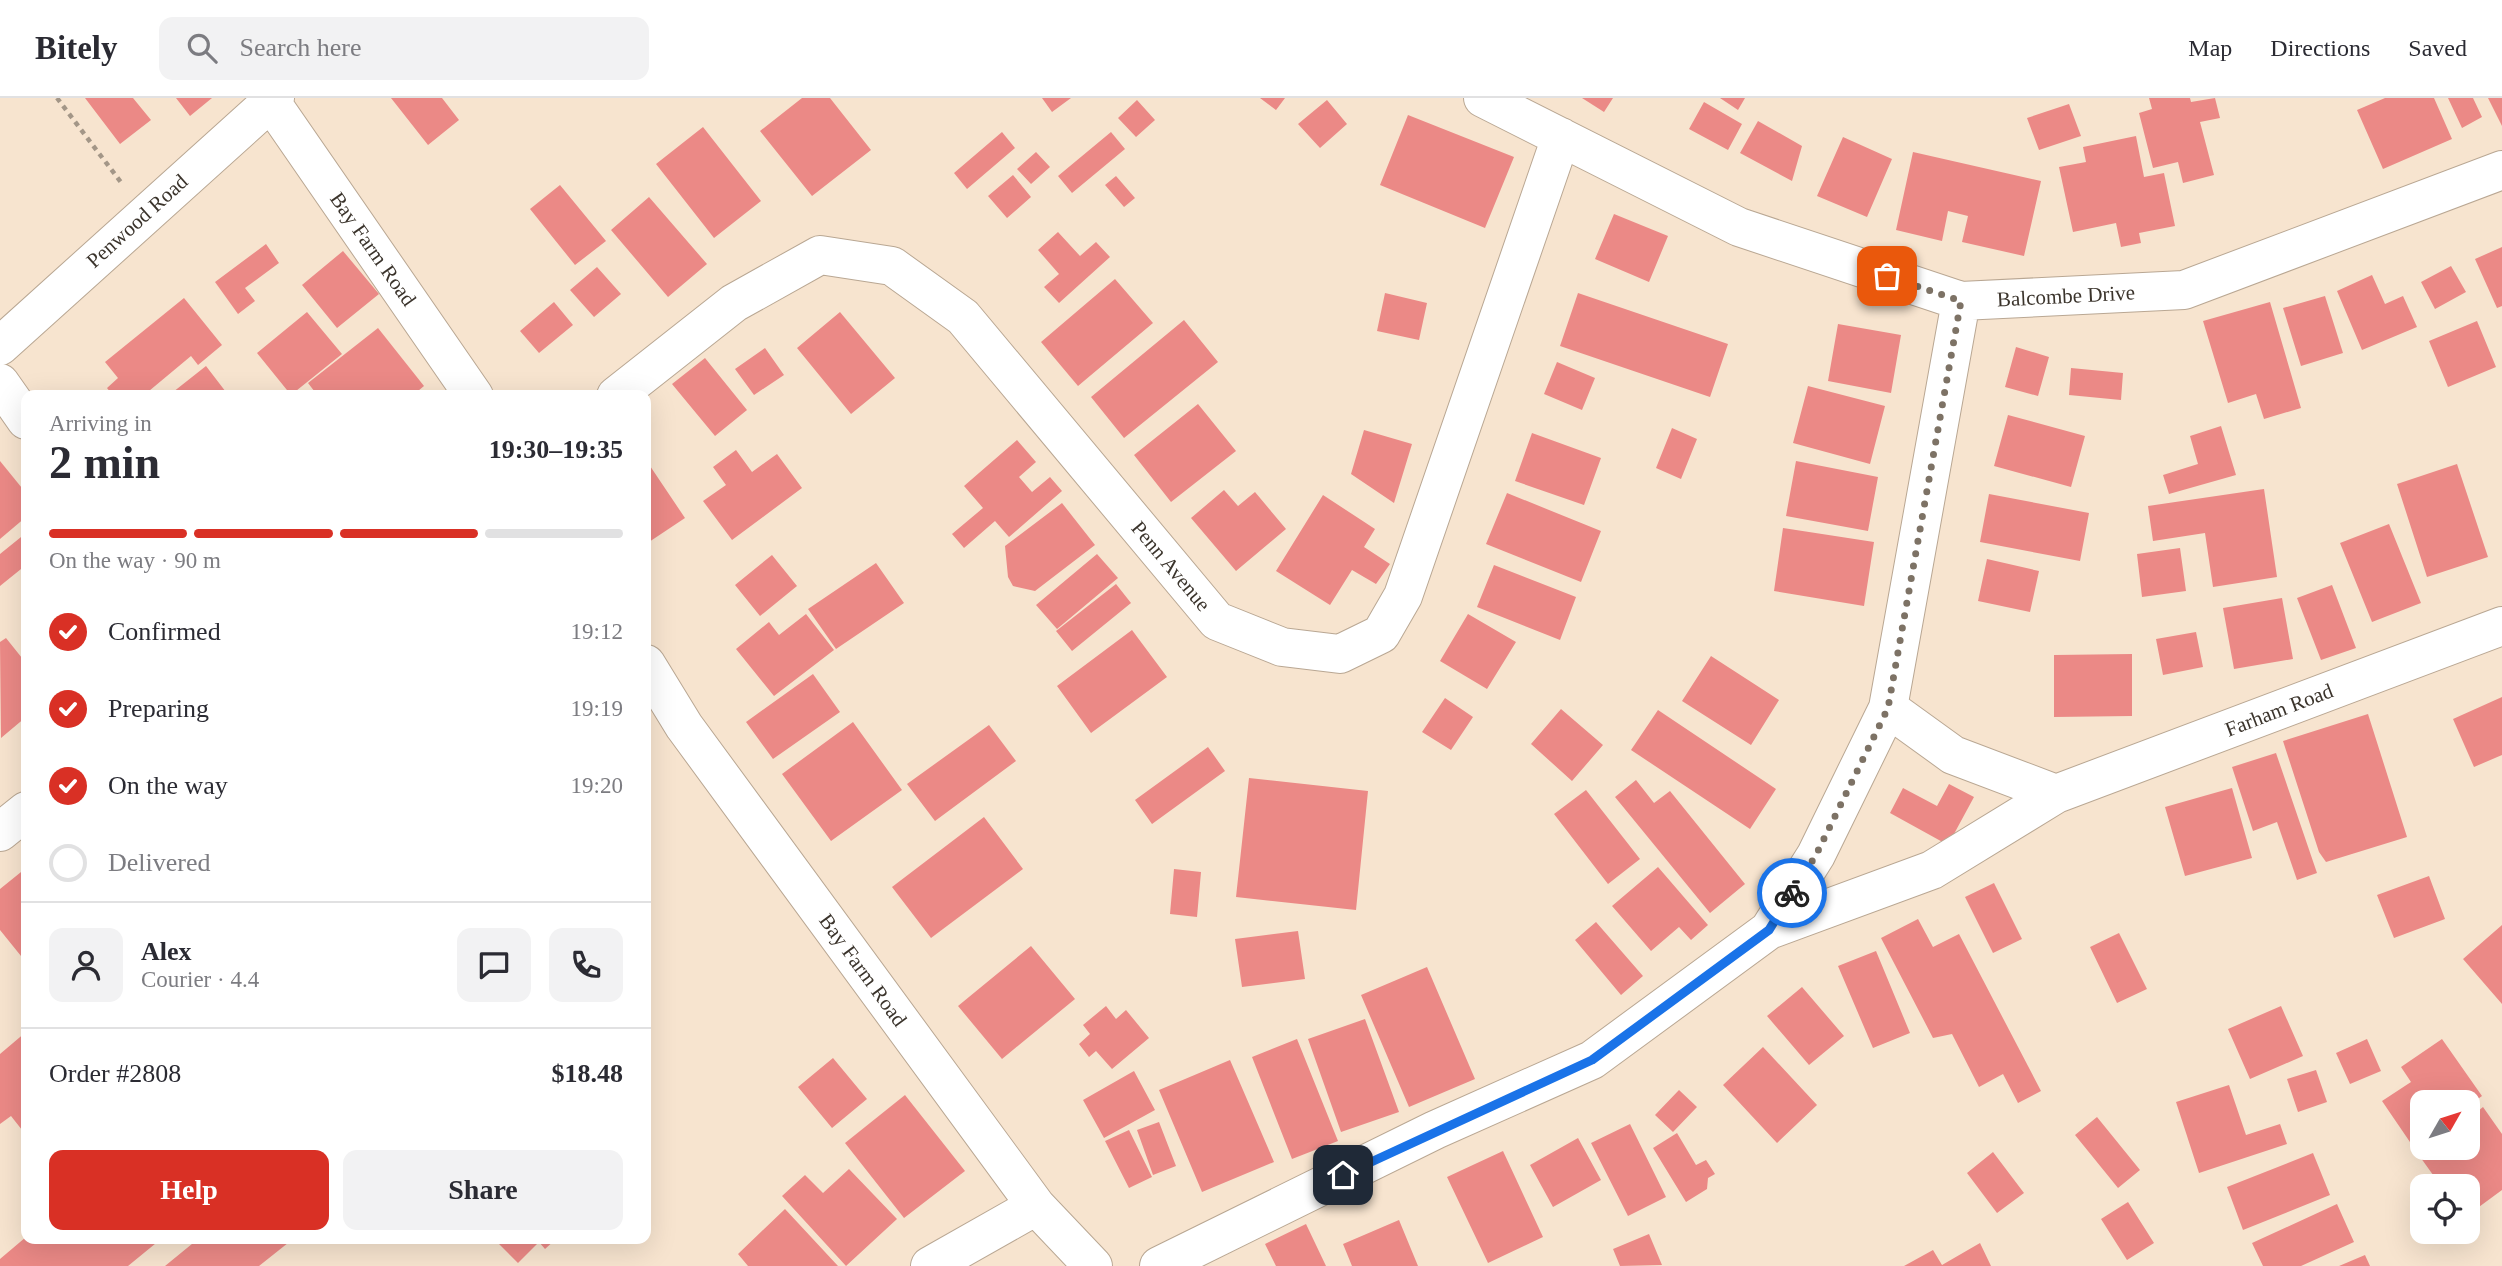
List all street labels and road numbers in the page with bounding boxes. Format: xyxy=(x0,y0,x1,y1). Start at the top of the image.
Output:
street label: Penwood Road xyxy=(82,169,193,273)
street label: Bay Farm Road xyxy=(325,188,421,311)
street label: Balcombe Drive xyxy=(1996,280,2136,312)
street label: Penn Avenue xyxy=(1127,516,1215,616)
street label: Farham Road xyxy=(2222,678,2337,742)
street label: Bay Farm Road xyxy=(814,909,912,1031)

